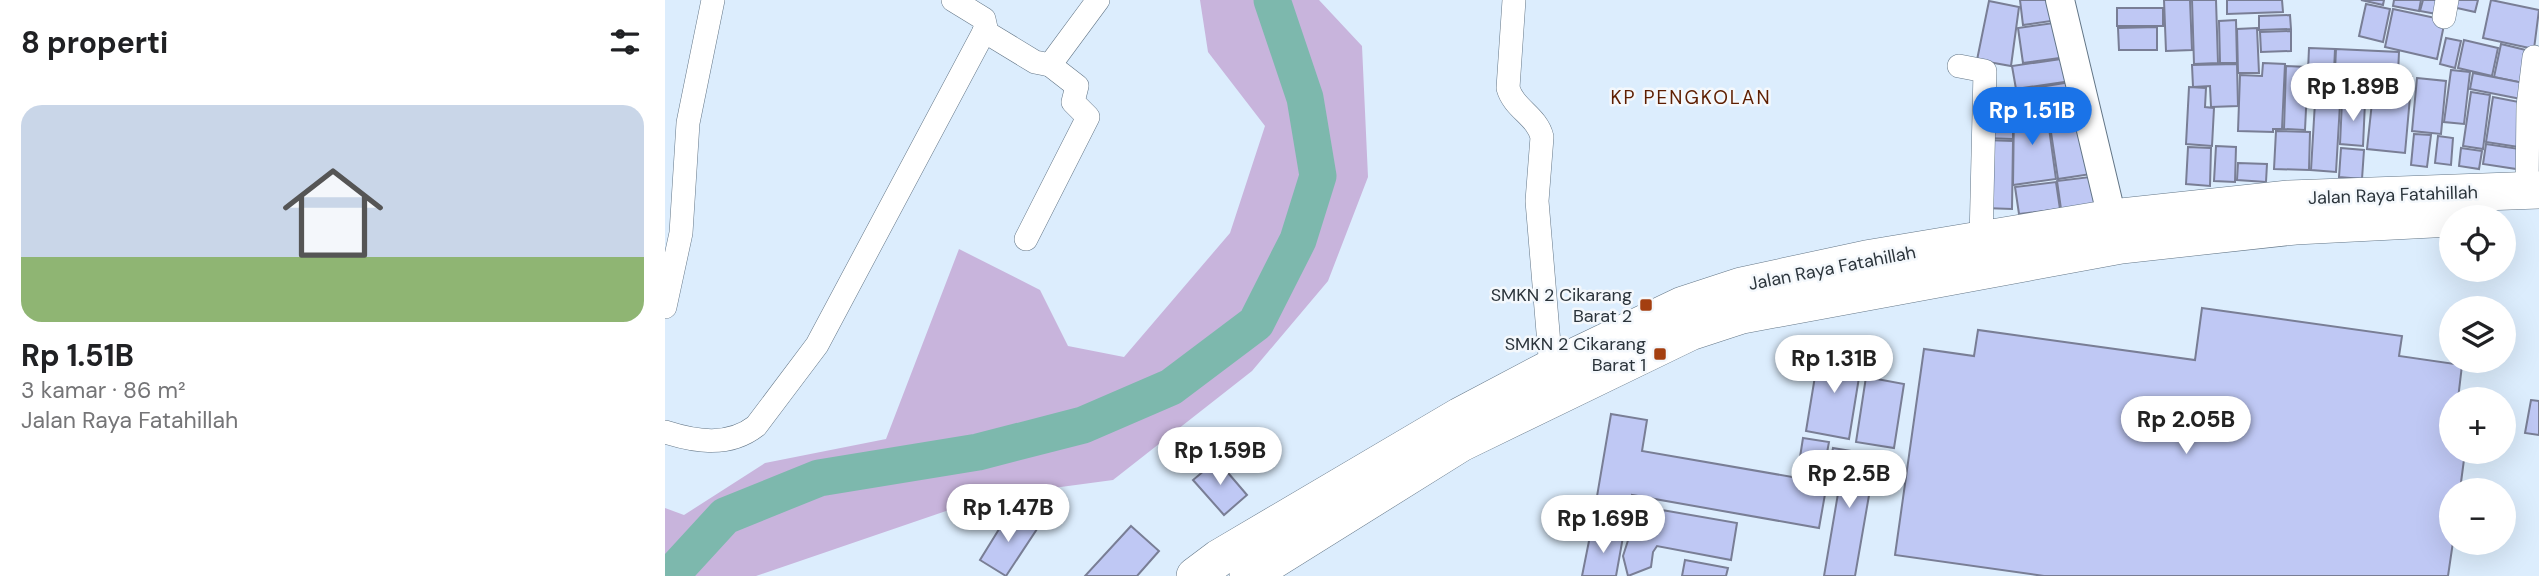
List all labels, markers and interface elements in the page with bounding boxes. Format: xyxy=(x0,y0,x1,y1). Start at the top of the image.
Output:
text: 8 properti xyxy=(21,23,168,62)
icon: filters xyxy=(606,23,644,61)
pin: Rp 1.89B xyxy=(2281,64,2425,123)
text: Rp 1.89B xyxy=(2307,71,2399,101)
district label: KP PENGKOLAN xyxy=(1610,85,1772,110)
pin: Rp 1.51B xyxy=(1960,88,2104,147)
text: Rp 1.51B xyxy=(1989,95,2075,125)
icon: home xyxy=(270,150,396,276)
street label: Jalan Raya Fatahillah xyxy=(2308,180,2478,210)
map controls xyxy=(2439,205,2516,555)
button: locate xyxy=(2439,205,2516,282)
street label: Jalan Raya Fatahillah xyxy=(1746,240,1918,296)
place label: SMKN 2 Cikarang Barat 2 xyxy=(1491,283,1632,328)
button: layers xyxy=(2439,296,2516,373)
marker: SMKN 2 Cikarang Barat 2 xyxy=(1638,297,1654,313)
place label: SMKN 2 Cikarang Barat 1 xyxy=(1505,332,1646,377)
text: Rp 1.51B xyxy=(21,336,134,375)
pin: Rp 1.31B xyxy=(1762,336,1906,395)
text: Rp 1.31B xyxy=(1791,343,1877,373)
marker: SMKN 2 Cikarang Barat 1 xyxy=(1652,346,1668,362)
text: 3 kamar · 86 m² xyxy=(21,375,186,405)
button: + xyxy=(2439,387,2516,464)
pin: Rp 2.05B xyxy=(2114,396,2258,456)
text: Rp 2.05B xyxy=(2137,404,2235,434)
text: Jalan Raya Fatahillah xyxy=(21,405,238,435)
pin: Rp 1.59B xyxy=(1148,428,1292,487)
text: Rp 1.59B xyxy=(1174,435,1266,465)
pin: Rp 2.5B xyxy=(1784,450,1914,510)
text: Rp 2.5B xyxy=(1807,458,1891,488)
button: − xyxy=(2439,478,2516,555)
pin: Rp 1.47B xyxy=(936,484,1080,544)
text: Rp 1.47B xyxy=(962,492,1054,522)
pin: Rp 1.69B xyxy=(1531,496,1675,555)
text: Rp 1.69B xyxy=(1557,503,1649,533)

